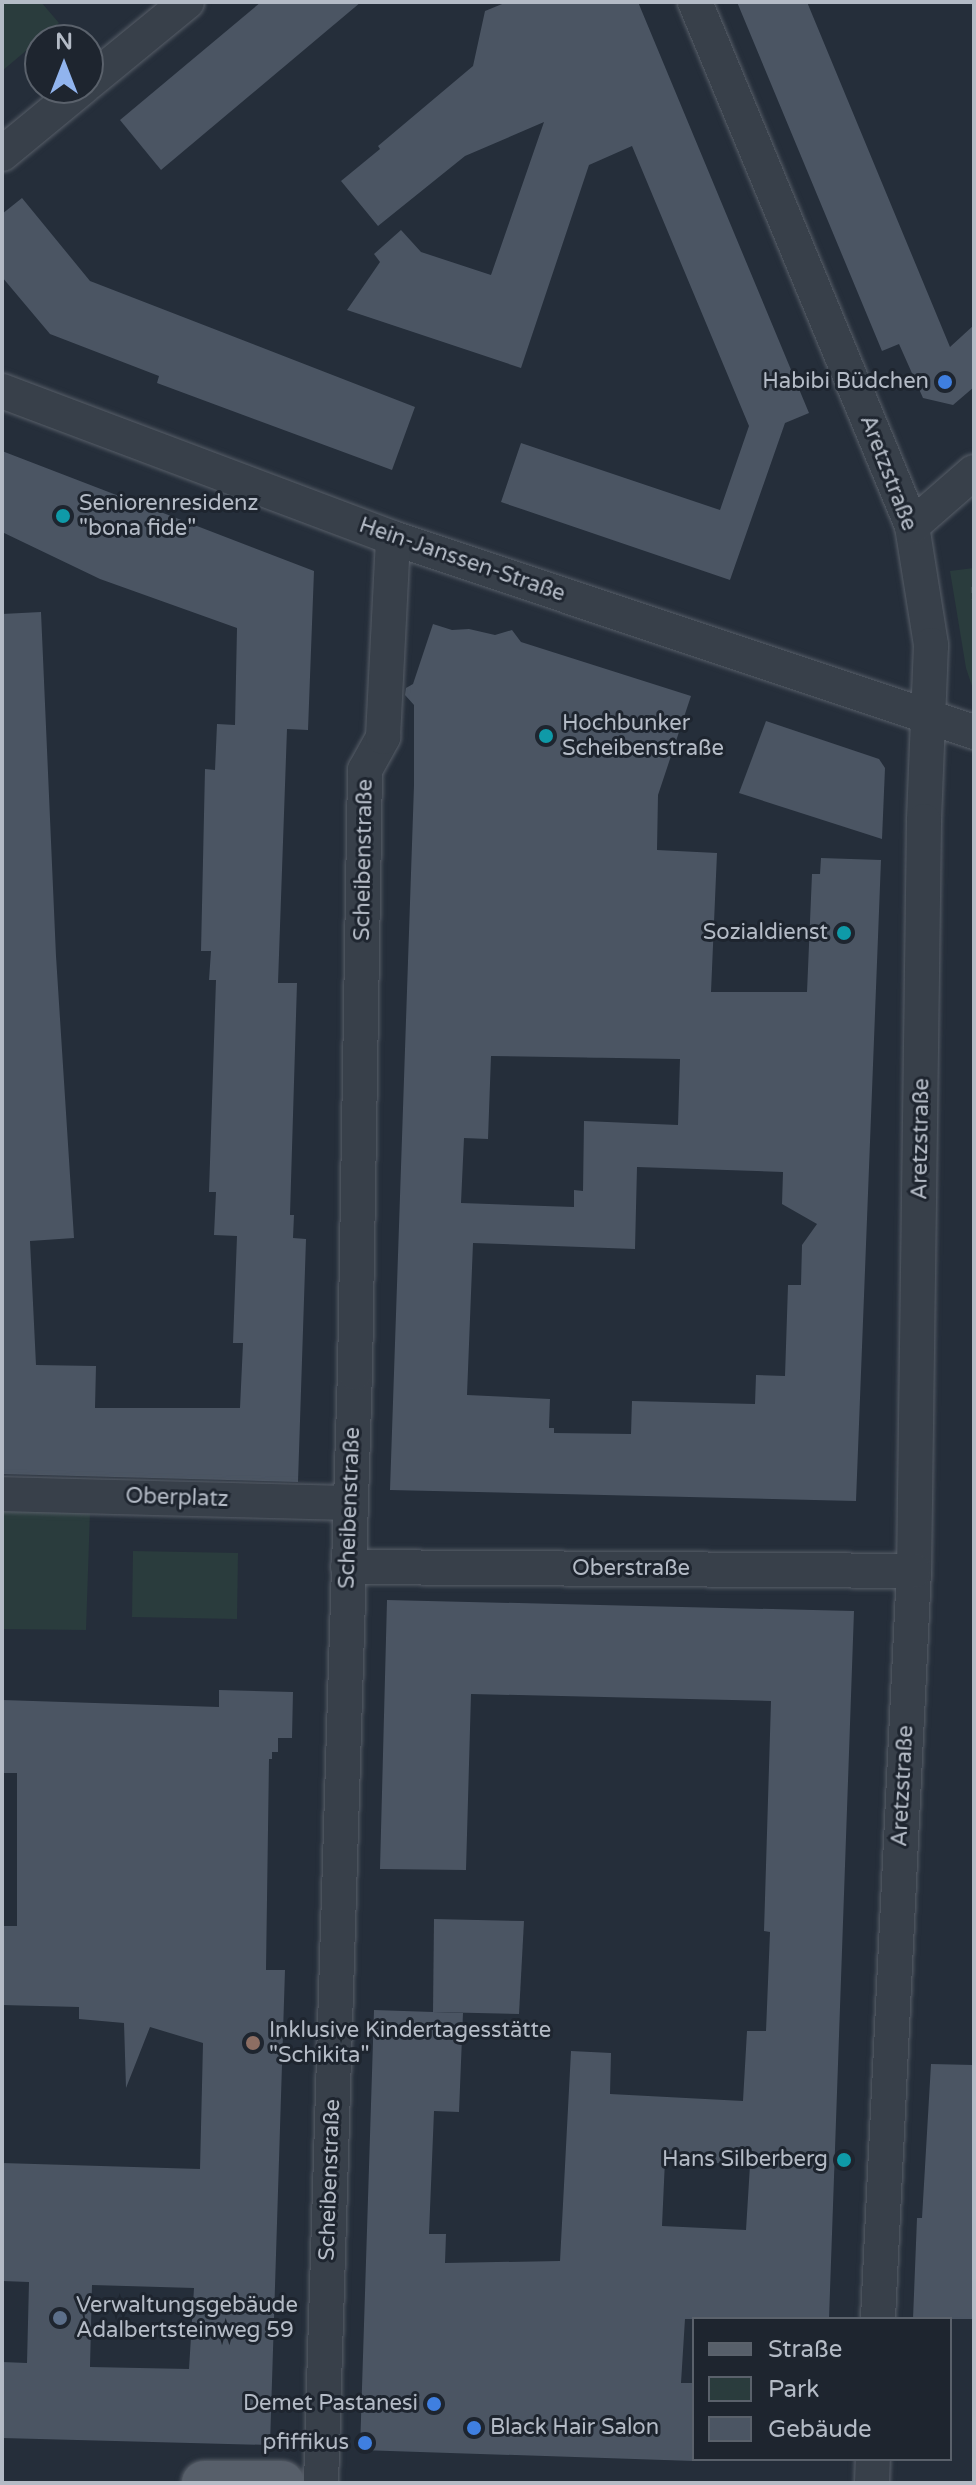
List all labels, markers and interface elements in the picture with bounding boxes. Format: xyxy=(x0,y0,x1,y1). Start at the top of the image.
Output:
north arrow xyxy=(24,24,104,104)
text: N xyxy=(55,29,73,55)
place label: Habibi Büdchen xyxy=(762,369,929,395)
marker: Habibi Büdchen xyxy=(936,373,954,391)
street label: Aretzstraße xyxy=(854,411,922,535)
place label: Seniorenresidenz "bona fide" xyxy=(79,490,258,542)
marker: Seniorenresidenz "bona fide" xyxy=(54,507,72,525)
street label: Hein-Janssen-Straße xyxy=(355,512,569,608)
place label: Hochbunker Scheibenstraße xyxy=(562,710,724,762)
marker: Hochbunker Scheibenstraße xyxy=(537,727,555,745)
street label: Scheibenstraße xyxy=(349,779,379,941)
place label: Sozialdienst xyxy=(703,920,828,946)
marker: Sozialdienst xyxy=(835,924,853,942)
street label: Aretzstraße xyxy=(907,1078,935,1200)
street label: Scheibenstraße xyxy=(334,1427,366,1589)
street label: Oberplatz xyxy=(125,1483,229,1513)
street label: Oberstraße xyxy=(572,1556,690,1582)
street label: Aretzstraße xyxy=(887,1725,919,1847)
place label: Inklusive Kindertagesstätte "Schikita" xyxy=(269,2017,551,2068)
marker: Inklusive Kindertagesstätte "Schikita" xyxy=(244,2034,262,2052)
street label: Scheibenstraße xyxy=(314,2099,346,2261)
place label: Hans Silberberg xyxy=(662,2147,828,2173)
marker: Hans Silberberg xyxy=(835,2151,853,2169)
place label: Verwaltungsgebäude Adalbertsteinweg 59 xyxy=(76,2292,298,2344)
marker: Verwaltungsgebäude Adalbertsteinweg 59 xyxy=(51,2309,69,2327)
legend xyxy=(692,2317,952,2461)
text: Straße xyxy=(768,2335,842,2364)
text: Park xyxy=(768,2375,819,2404)
place label: Demet Pastanesi xyxy=(243,2391,418,2417)
marker: Demet Pastanesi xyxy=(425,2395,443,2413)
place label: Black Hair Salon xyxy=(490,2415,659,2441)
text: Gebäude xyxy=(768,2415,872,2444)
marker: Black Hair Salon xyxy=(465,2419,483,2437)
place label: pfiffikus xyxy=(263,2430,349,2456)
marker: pfiffikus xyxy=(356,2434,374,2452)

